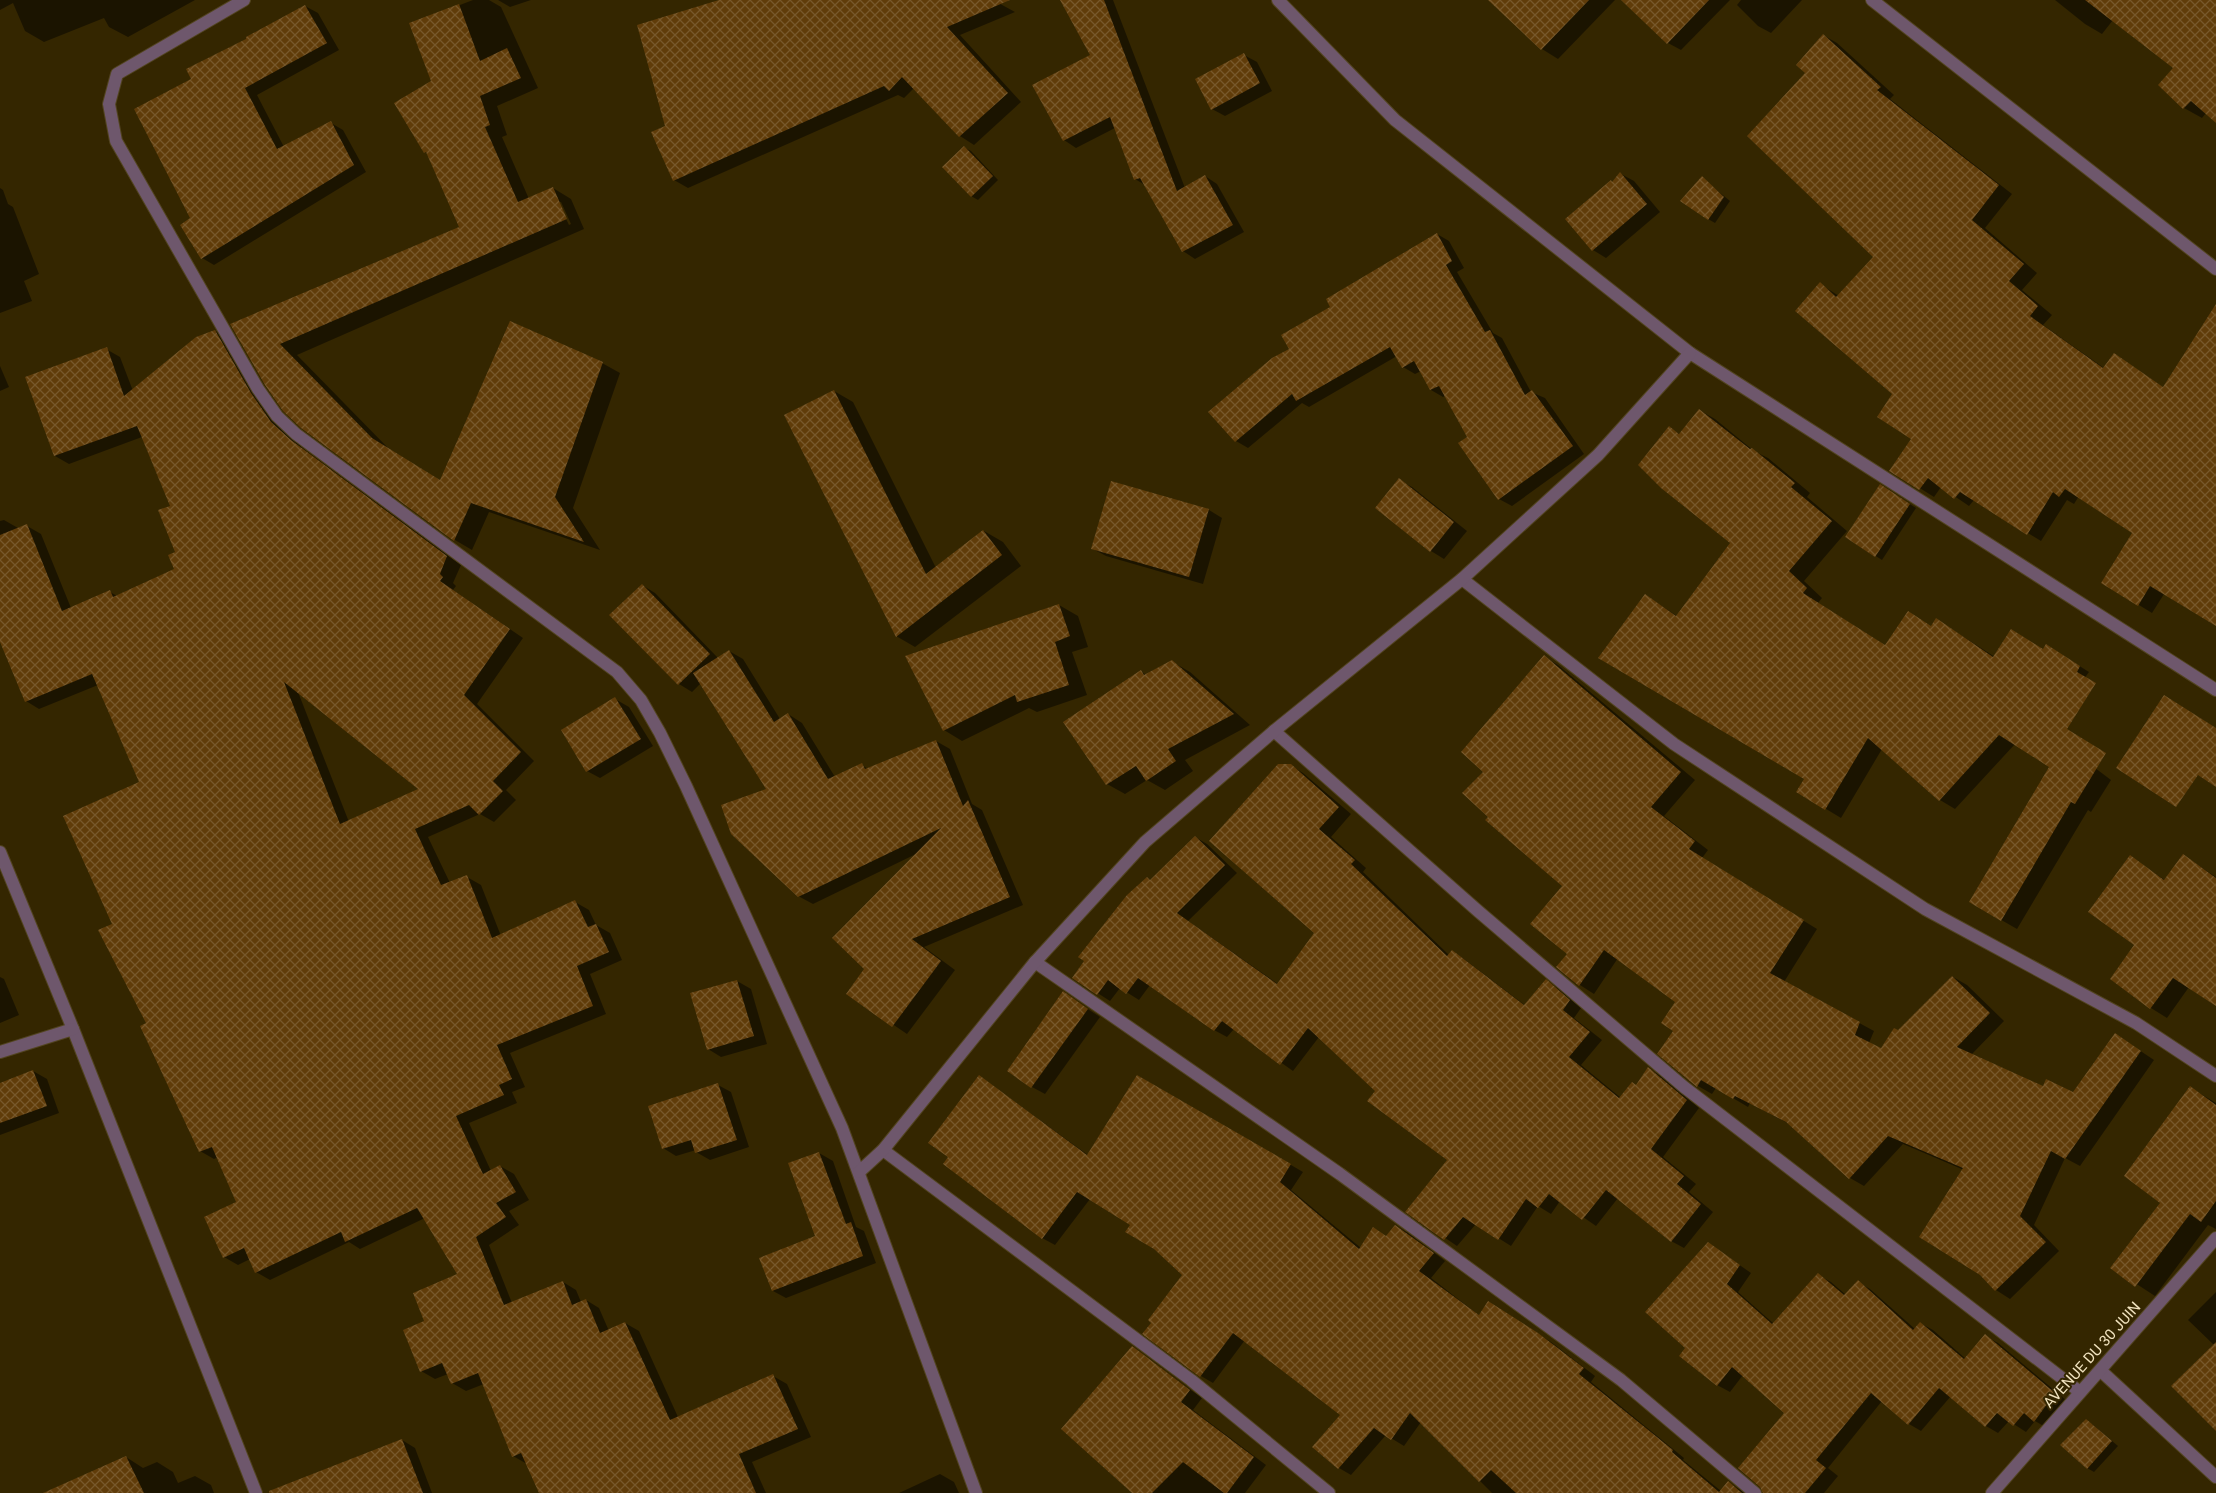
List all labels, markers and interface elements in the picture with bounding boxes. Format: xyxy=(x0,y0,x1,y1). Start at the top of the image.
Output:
street label: AVENUE DU 30 JUIN xyxy=(2040,1298,2144,1412)

